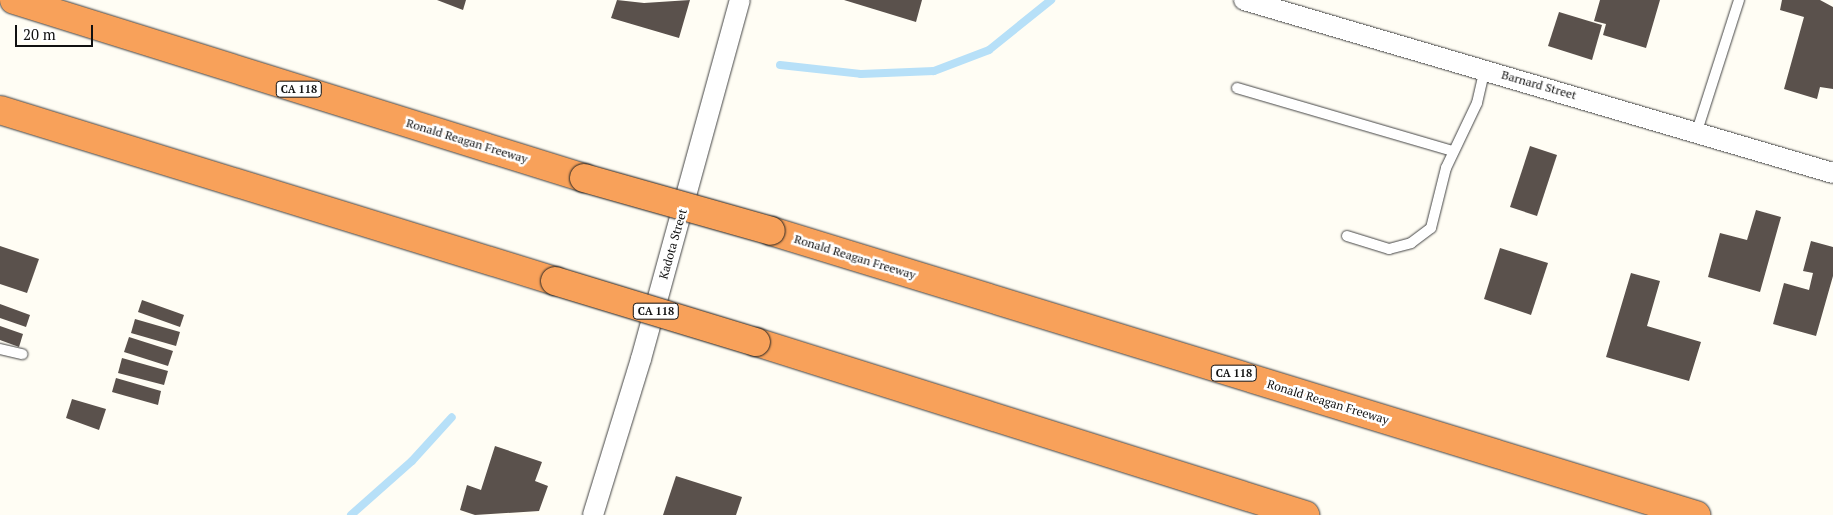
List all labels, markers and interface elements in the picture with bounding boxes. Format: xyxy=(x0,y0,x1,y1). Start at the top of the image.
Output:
scale bar xyxy=(18,15,95,47)
text: 20 m xyxy=(23,24,56,44)
street label: Barnard Street xyxy=(1500,67,1578,103)
road number: CA 118 xyxy=(275,80,323,98)
street label: Ronald Reagan Freeway xyxy=(404,116,530,166)
street label: Kadota Street xyxy=(656,207,690,281)
street label: Ronald Reagan Freeway xyxy=(792,232,918,282)
road number: CA 118 xyxy=(632,302,680,320)
road number: CA 118 xyxy=(1210,364,1258,382)
street label: Ronald Reagan Freeway xyxy=(1265,377,1391,427)

